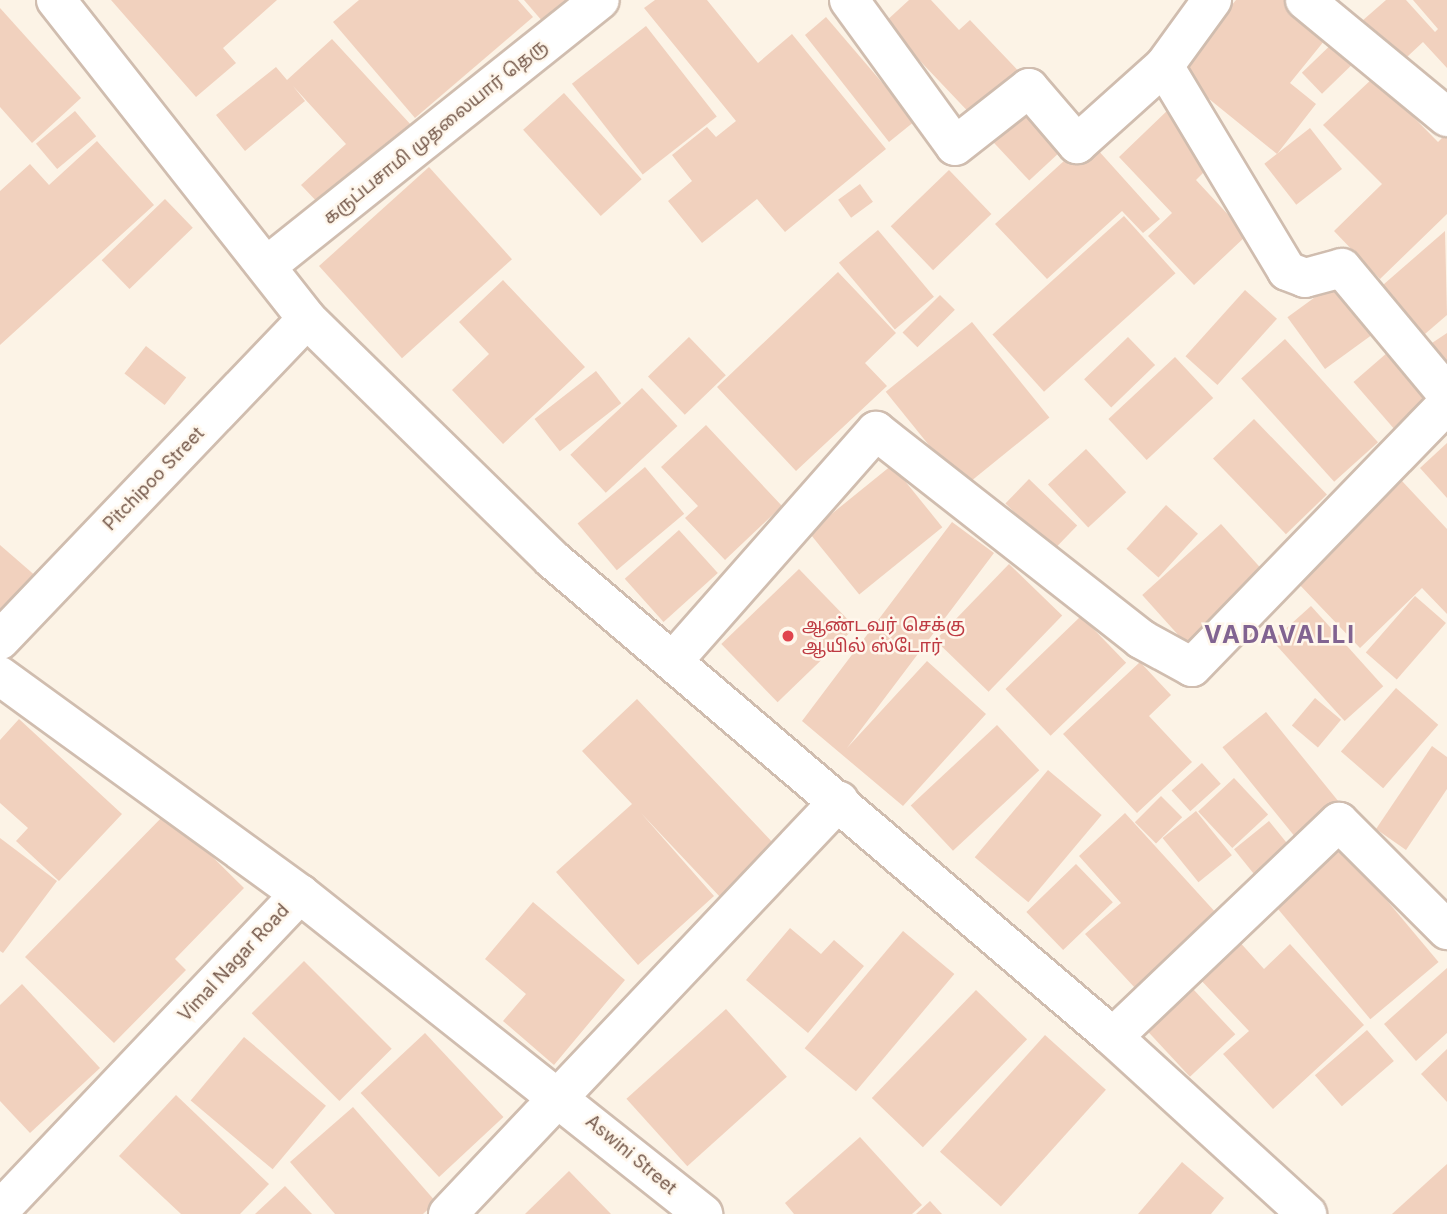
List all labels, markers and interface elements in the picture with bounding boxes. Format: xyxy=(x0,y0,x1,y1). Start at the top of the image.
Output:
street label: கருப்பசாமி முதலையார் தெரு xyxy=(319,35,551,229)
street label: Pitchipoo Street xyxy=(99,423,209,535)
place label: ஆண்டவர் செக்கு ஆயில் ஸ்டோர் xyxy=(802,615,965,658)
district label: VADAVALLI xyxy=(1205,621,1355,649)
marker: ஆண்டவர் செக்கு ஆயில் ஸ்டோர் xyxy=(780,628,796,644)
street label: Vimal Nagar Road xyxy=(174,900,294,1026)
street label: Aswini Street xyxy=(581,1111,681,1199)

